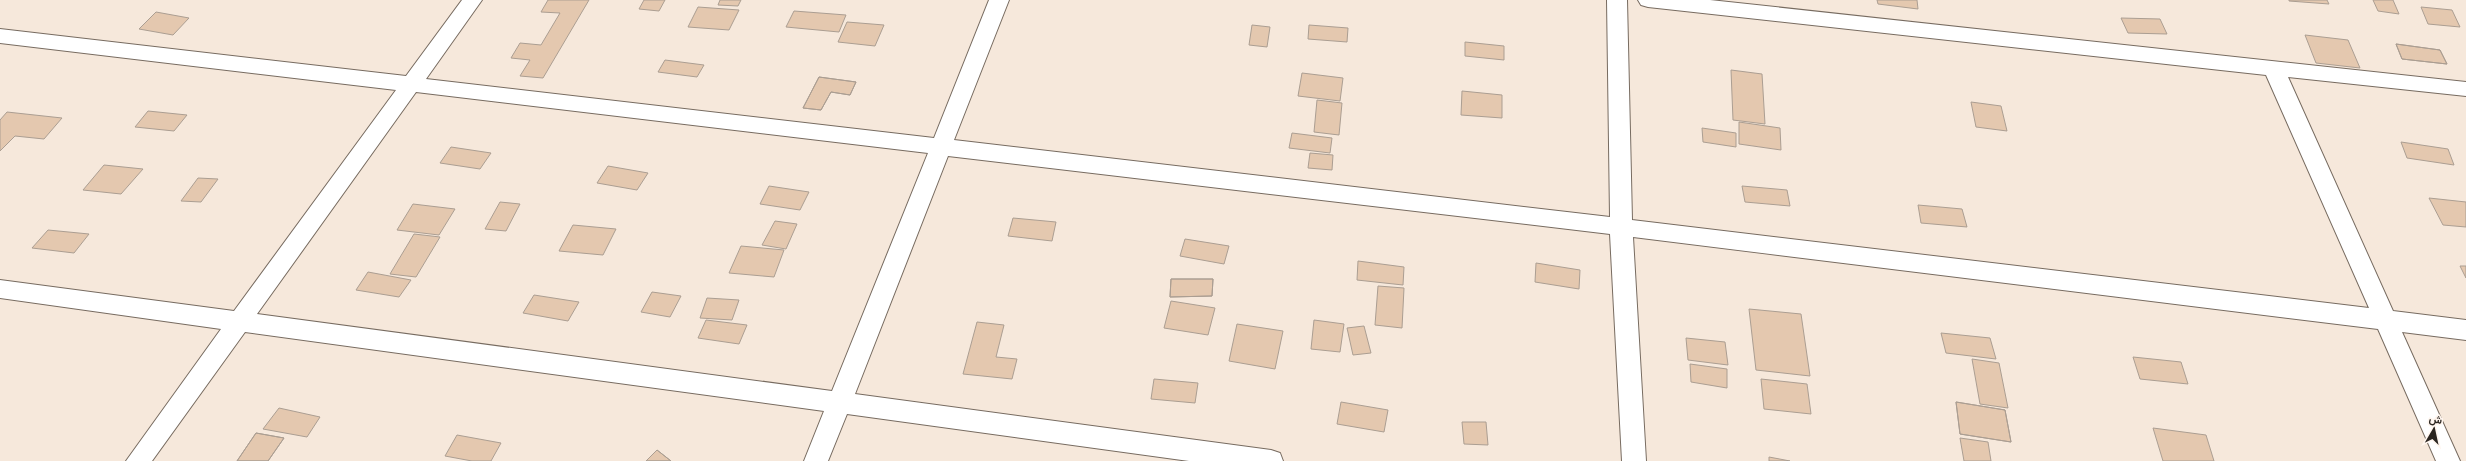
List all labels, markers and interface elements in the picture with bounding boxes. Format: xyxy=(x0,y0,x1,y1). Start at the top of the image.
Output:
north arrow xyxy=(2414,409,2454,449)
text: ش xyxy=(2428,410,2443,428)

